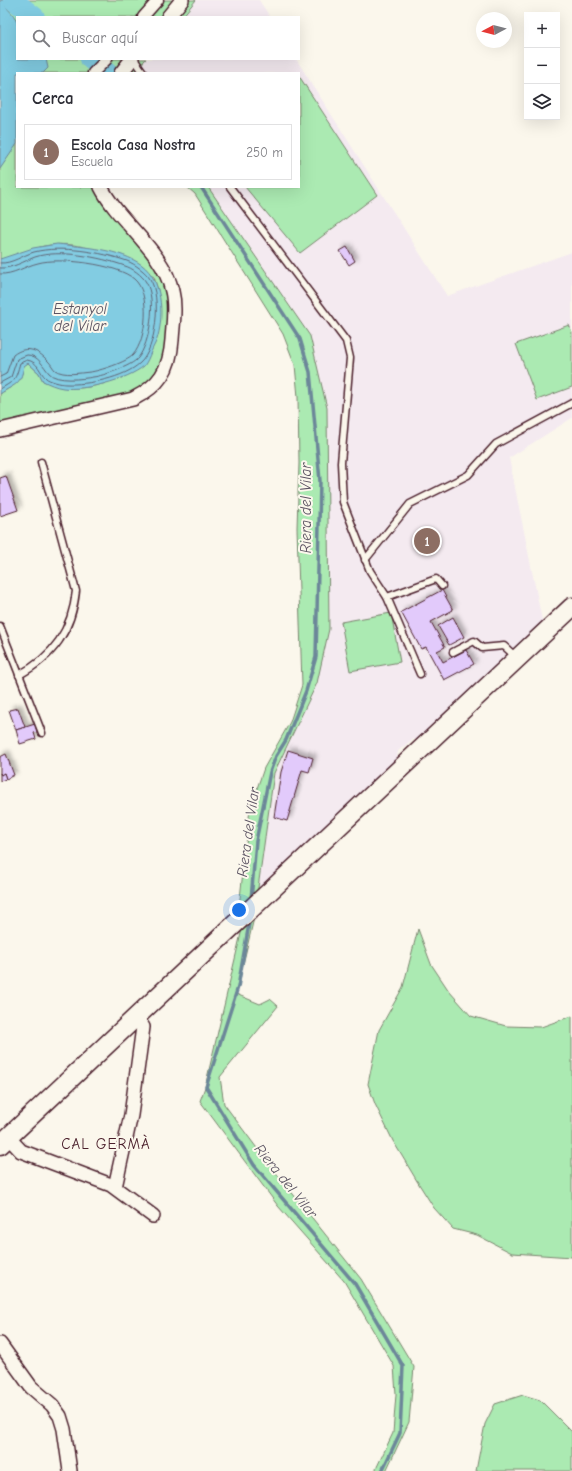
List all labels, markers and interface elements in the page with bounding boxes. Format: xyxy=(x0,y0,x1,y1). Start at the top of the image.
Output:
north arrow xyxy=(476,12,512,48)
map controls xyxy=(524,12,560,120)
button: + xyxy=(524,12,560,48)
search box xyxy=(16,16,300,60)
icon: search xyxy=(30,27,52,49)
text: Buscar aquí xyxy=(62,29,138,47)
button: − xyxy=(524,48,560,84)
button: layers xyxy=(524,84,560,120)
text: Cerca xyxy=(32,89,74,108)
text: Escola Casa Nostra xyxy=(71,136,196,154)
text: 1 xyxy=(43,145,49,160)
text: 250 m xyxy=(246,145,283,160)
text: Escuela xyxy=(71,154,113,169)
water label: Estanyol del Vilar xyxy=(53,300,108,335)
water label: Riera del Vilar xyxy=(297,462,315,553)
pin: 1 xyxy=(414,526,440,556)
water label: Riera del Vilar xyxy=(233,785,263,878)
your location xyxy=(229,900,249,920)
district label: CAL GERMÀ xyxy=(61,1134,151,1153)
water label: Riera del Vilar xyxy=(251,1140,322,1223)

